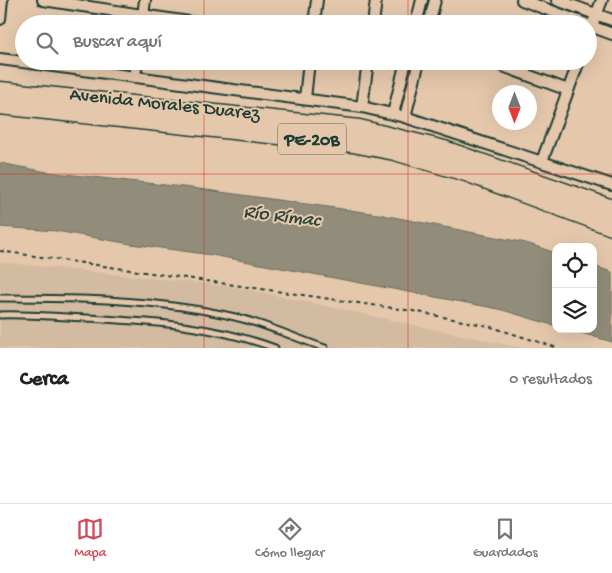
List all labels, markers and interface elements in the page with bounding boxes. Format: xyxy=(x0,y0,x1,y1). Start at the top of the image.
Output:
search box xyxy=(15,15,597,70)
icon: search xyxy=(33,29,61,57)
text: Buscar aquí xyxy=(73,31,162,54)
street label: Avenida Morales Duarez xyxy=(68,84,262,127)
north arrow xyxy=(492,85,537,130)
road number: PE-20B xyxy=(278,124,346,154)
water label: Río Rímac xyxy=(242,201,323,234)
map controls xyxy=(552,243,597,333)
button: locate xyxy=(552,243,597,288)
button: layers xyxy=(552,288,597,333)
text: Cerca xyxy=(20,368,68,393)
text: 0 resultados xyxy=(509,371,592,390)
tab: Mapa xyxy=(74,515,106,562)
tab: Cómo llegar xyxy=(255,515,324,562)
tab: Guardados xyxy=(473,515,538,562)

